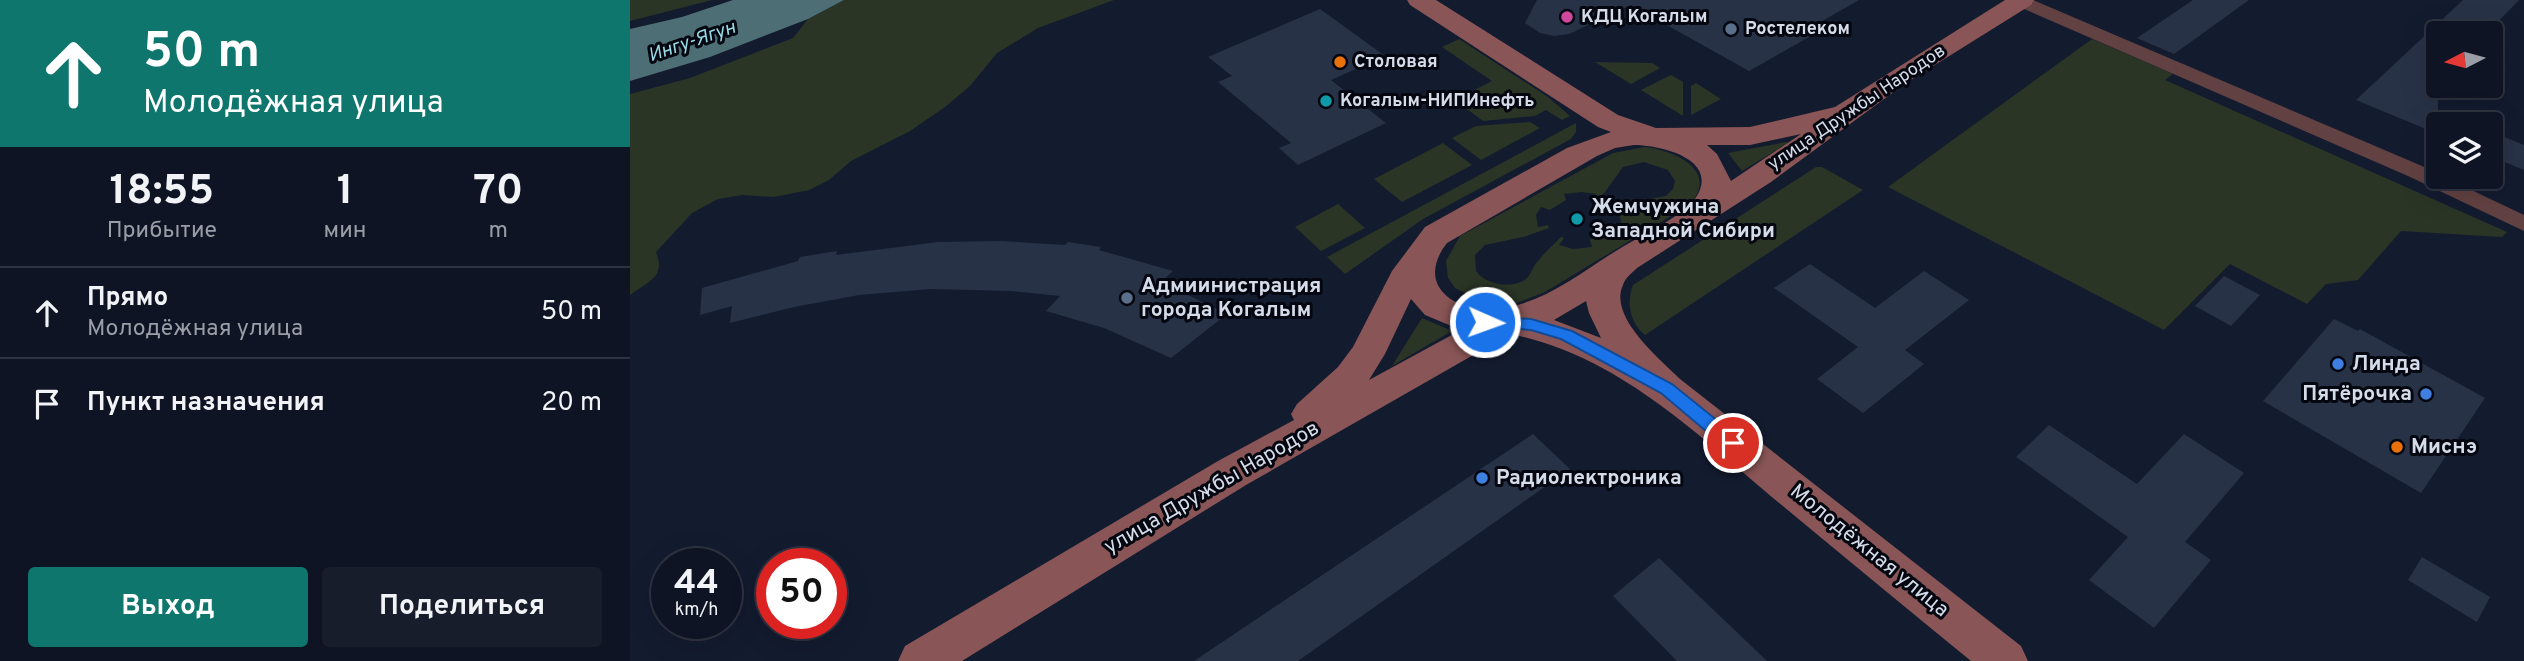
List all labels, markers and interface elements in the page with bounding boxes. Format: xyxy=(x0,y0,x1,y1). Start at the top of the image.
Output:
place label: КДЦ Когалым xyxy=(1581,6,1708,29)
marker: КДЦ Когалым xyxy=(1559,9,1575,25)
water label: Ингу-Ягун xyxy=(645,16,740,68)
place label: Ростелеком xyxy=(1745,18,1850,41)
marker: Ростелеком xyxy=(1723,21,1739,37)
north arrow xyxy=(2426,21,2502,98)
map controls xyxy=(2426,21,2503,189)
text: 50 m xyxy=(143,23,260,85)
icon: ahead xyxy=(28,28,119,119)
street label: улица Дружбы Народов xyxy=(1764,40,1950,176)
place label: Столовая xyxy=(1354,51,1438,74)
marker: Столовая xyxy=(1332,54,1348,70)
text: Молодёжная улица xyxy=(143,84,444,124)
place label: Когалым-НИПИнефть xyxy=(1340,90,1534,113)
marker: Когалым-НИПИнефть xyxy=(1318,93,1334,109)
button: layers xyxy=(2426,112,2503,189)
text: 18:55 xyxy=(109,166,214,219)
text: 1 xyxy=(337,166,353,219)
text: 70 xyxy=(473,166,523,219)
place label: Жемчужина Западной Сибири xyxy=(1591,194,1775,245)
marker: Жемчужина Западной Сибири xyxy=(1569,211,1585,227)
text: Прибытие xyxy=(107,217,217,246)
text: мин xyxy=(324,217,367,246)
text: m xyxy=(488,217,508,246)
place label: Адмиинистрация города Когалым xyxy=(1141,273,1321,324)
text: Прямо xyxy=(87,282,168,315)
position arrow xyxy=(1448,285,1522,359)
marker: Адмиинистрация города Когалым xyxy=(1119,290,1135,306)
icon: ahead xyxy=(28,294,66,332)
text: 50 m xyxy=(541,296,602,329)
text: Молодёжная улица xyxy=(87,315,303,344)
place label: Линда xyxy=(2352,351,2421,378)
marker: Линда xyxy=(2330,356,2346,372)
place label: Пятёрочка xyxy=(2302,381,2412,408)
icon: arrive xyxy=(28,385,66,423)
marker: Пятёрочка xyxy=(2418,386,2434,402)
text: Пункт назначения xyxy=(87,387,325,420)
text: 20 m xyxy=(541,387,602,420)
pin xyxy=(1703,413,1763,473)
street label: улица Дружбы Народов xyxy=(1100,415,1324,561)
icon: arrive xyxy=(1714,424,1752,462)
place label: Миснэ xyxy=(2411,434,2477,461)
marker: Миснэ xyxy=(2389,439,2405,455)
place label: Радиолектроника xyxy=(1496,465,1682,492)
marker: Радиолектроника xyxy=(1474,470,1490,486)
street label: Молодёжная улица xyxy=(1784,478,1954,624)
speed limit sign: 50 xyxy=(756,548,847,639)
text: 44 xyxy=(674,562,719,606)
button: Выход xyxy=(28,567,308,647)
button: Поделиться xyxy=(322,567,602,647)
text: km/h xyxy=(675,599,718,622)

